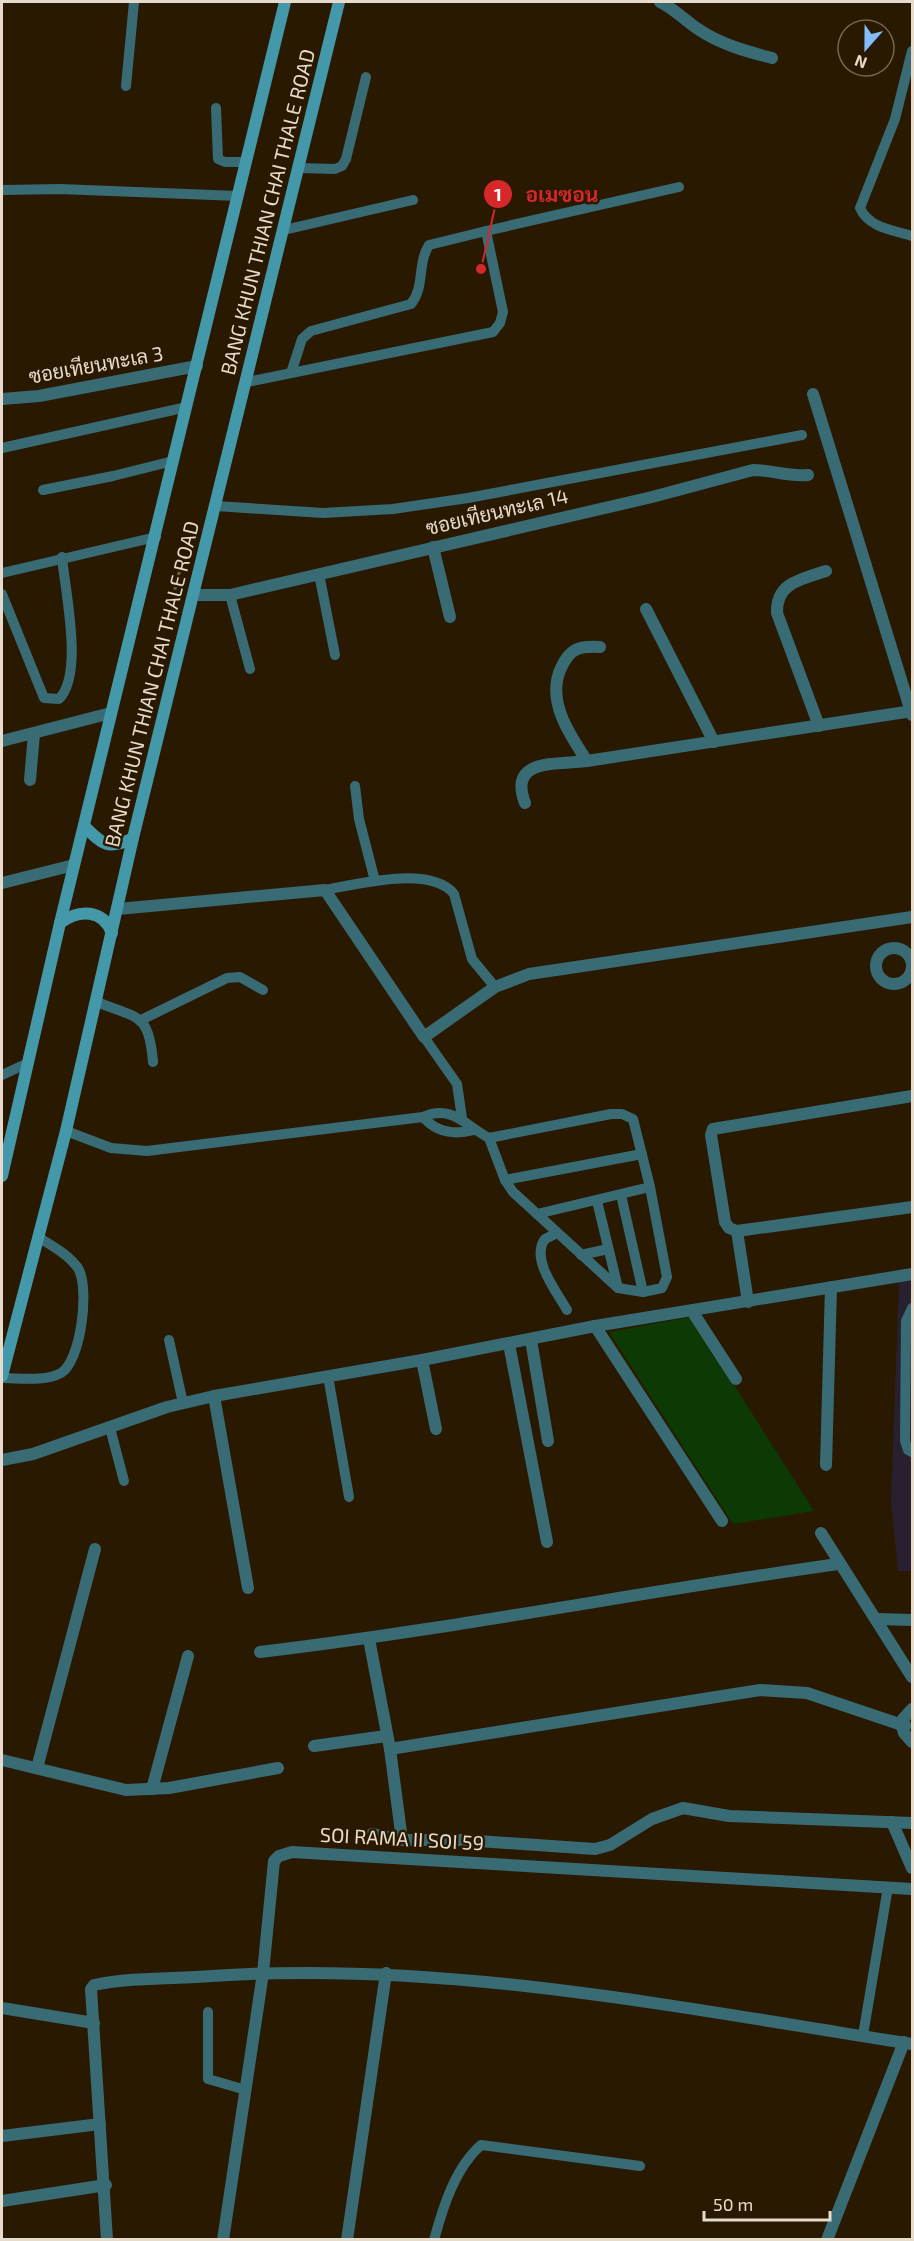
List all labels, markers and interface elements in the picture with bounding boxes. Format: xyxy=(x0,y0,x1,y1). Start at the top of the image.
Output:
north arrow xyxy=(836,18,896,78)
street label: BANG KHUN THIAN CHAI THALE ROAD xyxy=(215,46,319,377)
text: N xyxy=(852,52,869,73)
callout: อเมซอน xyxy=(483,175,610,214)
text: อเมซอน xyxy=(526,181,598,206)
text: 1 xyxy=(494,183,502,205)
street label: ซอยเทียนทะเล 3 xyxy=(27,340,165,388)
street label: ซอยเทียนทะเล 14 xyxy=(423,483,570,539)
street label: BANG KHUN THIAN CHAI THALE ROAD xyxy=(99,518,203,849)
street label: SOI RAMA II SOI 59 xyxy=(319,1822,485,1854)
scale bar xyxy=(704,2184,830,2222)
text: 50 m xyxy=(713,2193,753,2215)

